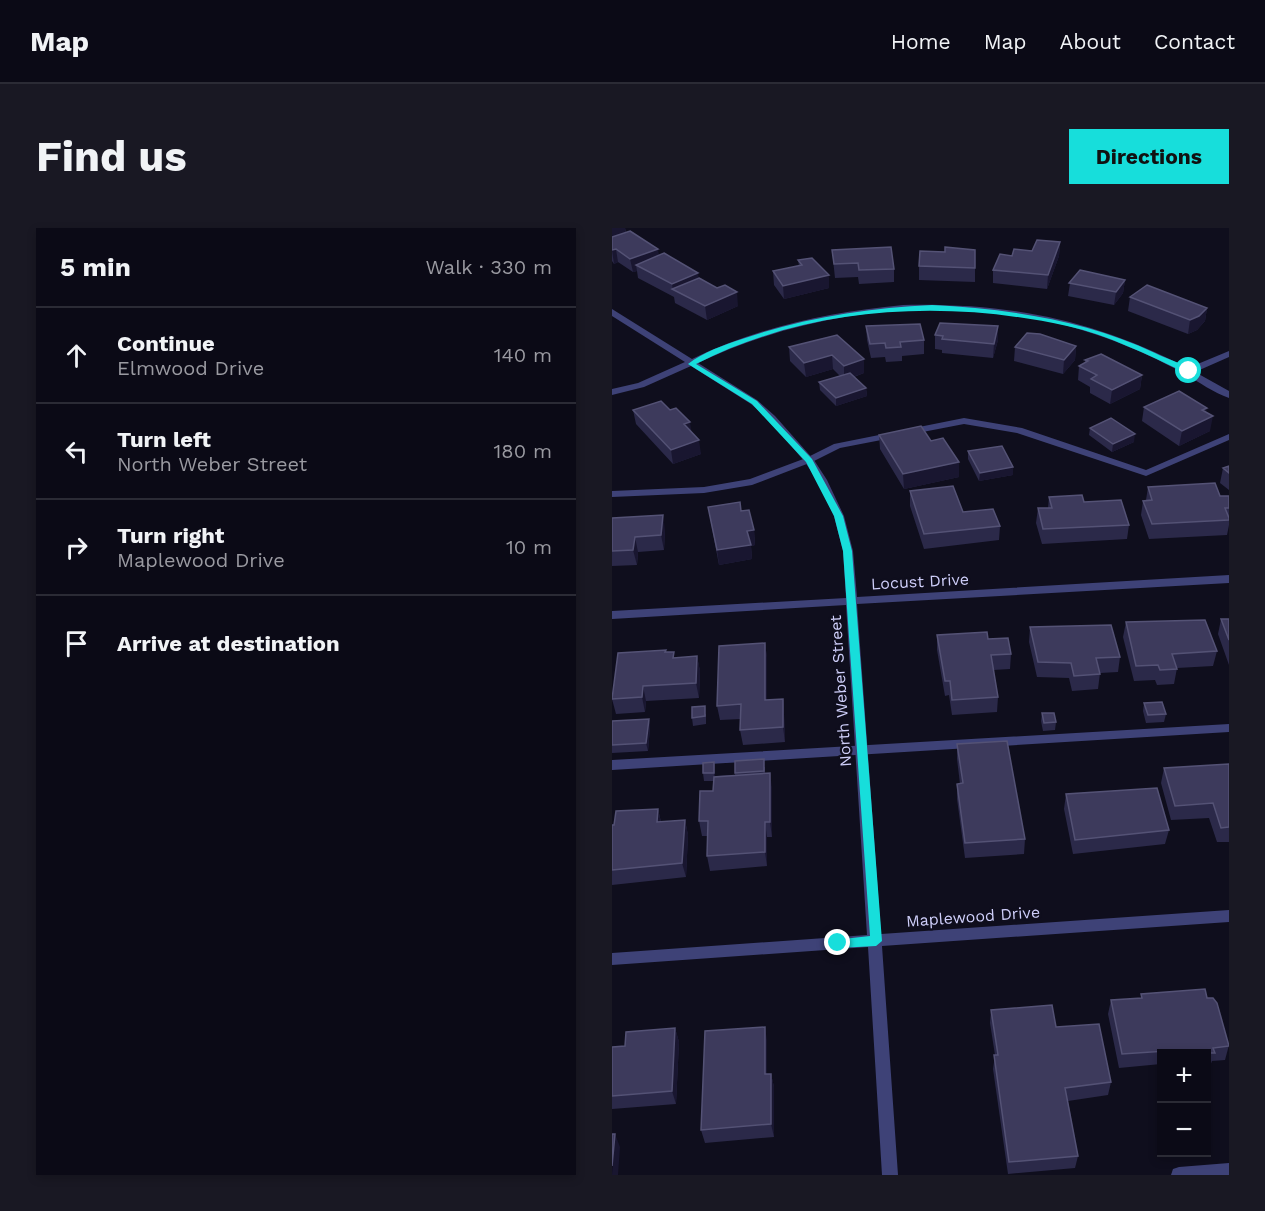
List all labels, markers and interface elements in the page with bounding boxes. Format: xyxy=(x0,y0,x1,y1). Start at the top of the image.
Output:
text: Map xyxy=(30,25,89,58)
text: Home xyxy=(891,29,951,54)
text: Map xyxy=(984,29,1027,54)
text: About xyxy=(1060,29,1121,54)
text: Contact xyxy=(1154,29,1235,54)
button: Directions xyxy=(1069,129,1229,184)
text: Find us xyxy=(36,132,187,181)
text: 5 min xyxy=(60,252,131,282)
text: Walk · 330 m xyxy=(425,255,552,279)
text: Continue xyxy=(117,331,215,356)
icon: ahead xyxy=(60,339,93,372)
text: 140 m xyxy=(494,343,552,367)
text: Elmwood Drive xyxy=(117,356,264,380)
route start xyxy=(1175,357,1201,383)
text: Turn left xyxy=(117,427,211,452)
icon: left xyxy=(60,435,93,468)
text: 180 m xyxy=(494,439,552,463)
text: North Weber Street xyxy=(117,452,307,476)
text: Turn right xyxy=(117,523,224,548)
icon: right xyxy=(60,531,93,564)
text: 10 m xyxy=(506,535,552,559)
text: Maplewood Drive xyxy=(117,548,285,572)
street label: Locust Drive xyxy=(871,569,970,594)
street label: North Weber Street xyxy=(826,614,855,767)
icon: arrive xyxy=(60,627,93,660)
text: Arrive at destination xyxy=(117,631,340,656)
street label: Maplewood Drive xyxy=(905,902,1041,931)
route end xyxy=(824,929,850,955)
map controls xyxy=(1157,1049,1211,1157)
button: + xyxy=(1157,1049,1211,1103)
button: − xyxy=(1157,1103,1211,1157)

